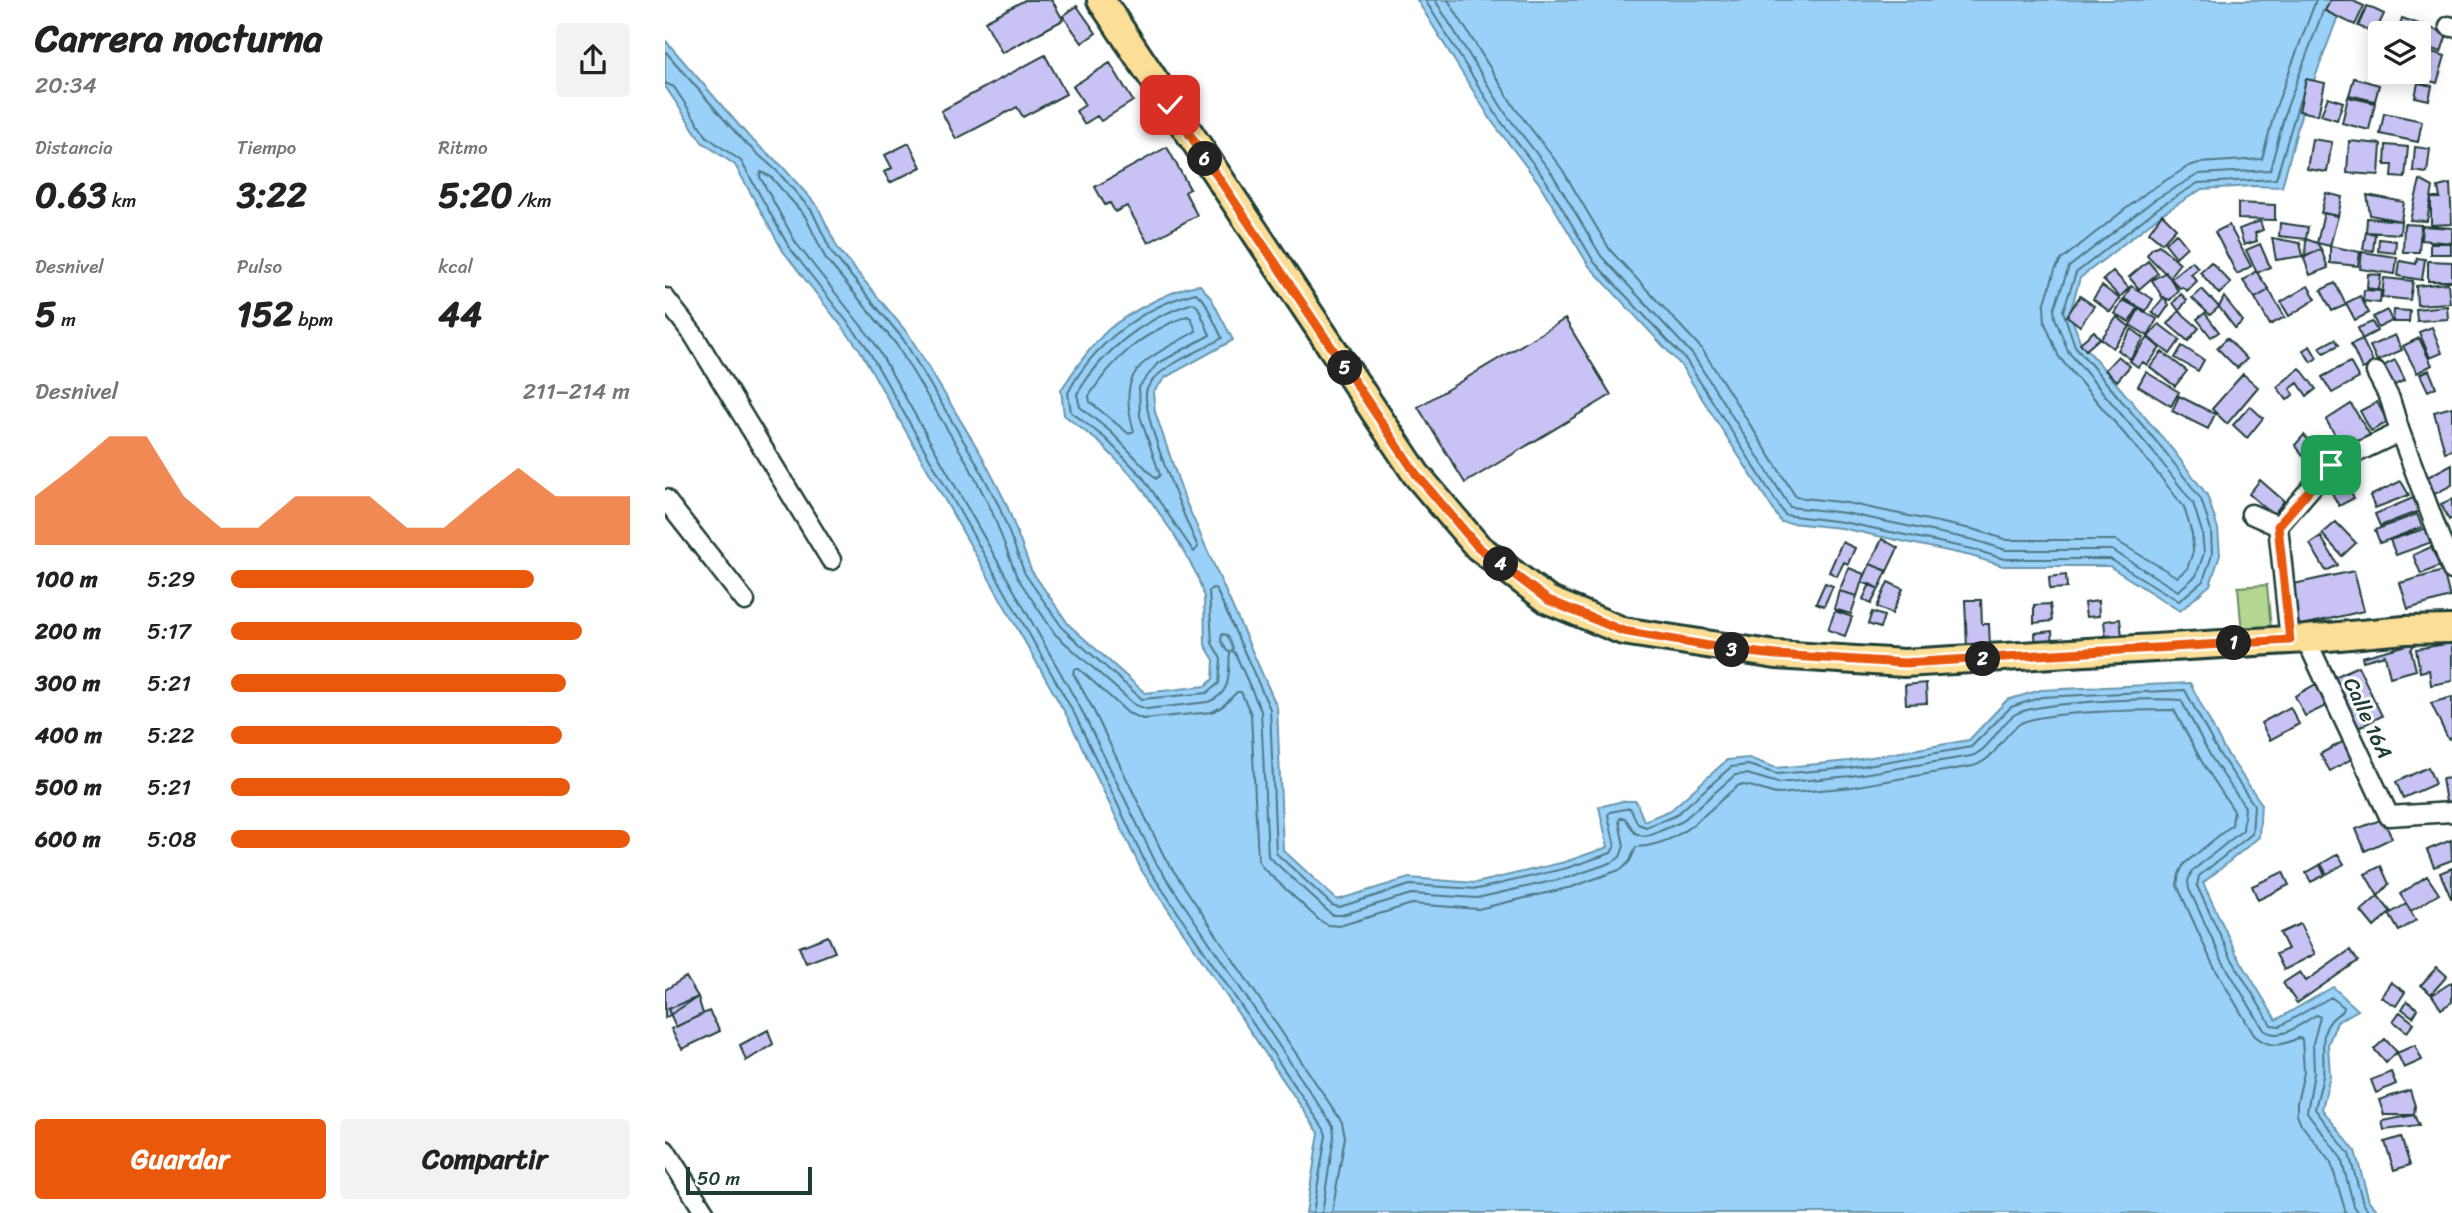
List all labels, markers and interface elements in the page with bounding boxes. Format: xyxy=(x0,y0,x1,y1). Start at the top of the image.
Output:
text: Carrera nocturna xyxy=(35,5,323,72)
map controls xyxy=(2368,21,2431,84)
button: layers xyxy=(2368,21,2431,84)
button: share xyxy=(556,23,630,97)
text: 20:34 xyxy=(35,65,97,106)
pin xyxy=(1140,75,1200,135)
icon: check xyxy=(1151,86,1189,124)
text: Distancia xyxy=(35,131,113,164)
text: Tiempo xyxy=(237,131,296,164)
text: Ritmo xyxy=(438,131,488,164)
pin: 6 xyxy=(1187,142,1223,176)
text: 6 xyxy=(1199,142,1210,175)
text: 0.63 xyxy=(35,164,107,226)
text: 3:22 xyxy=(237,164,307,226)
text: 5:20 xyxy=(438,164,513,226)
text: km xyxy=(107,184,136,217)
text: /km xyxy=(513,184,552,217)
text: Desnivel xyxy=(35,250,104,283)
text: Pulso xyxy=(237,250,282,283)
text: kcal xyxy=(438,250,473,283)
text: 5 xyxy=(35,283,56,345)
text: 152 xyxy=(237,283,293,345)
text: 44 xyxy=(438,283,482,345)
text: m xyxy=(56,303,76,336)
text: bpm xyxy=(293,303,333,336)
pin: 5 xyxy=(1327,350,1363,386)
text: 5 xyxy=(1339,351,1350,384)
text: Desnivel xyxy=(35,371,118,412)
text: 211–214 m xyxy=(523,371,630,412)
pin xyxy=(2301,435,2361,495)
icon: arrive xyxy=(2312,446,2350,484)
pin: 4 xyxy=(1483,546,1519,582)
text: 4 xyxy=(1495,547,1506,580)
text: 100 m xyxy=(35,559,98,600)
text: 5:29 xyxy=(147,559,195,600)
text: 200 m xyxy=(35,611,101,652)
text: 5:17 xyxy=(147,611,191,652)
pin: 1 xyxy=(2217,626,2251,660)
text: 1 xyxy=(2229,626,2238,659)
pin: 3 xyxy=(1715,632,1749,668)
text: 3 xyxy=(1726,633,1737,666)
pin: 2 xyxy=(1965,642,2001,676)
text: 2 xyxy=(1977,642,1988,675)
text: 300 m xyxy=(35,663,100,704)
text: 5:21 xyxy=(147,663,191,704)
street label: Calle 16A xyxy=(2332,671,2404,765)
text: 400 m xyxy=(35,715,102,756)
text: 5:22 xyxy=(147,715,195,756)
text: 500 m xyxy=(35,767,102,808)
text: 5:21 xyxy=(147,767,191,808)
text: 600 m xyxy=(35,819,101,860)
text: 5:08 xyxy=(147,819,196,860)
button: Guardar xyxy=(35,1119,326,1199)
button: Compartir xyxy=(340,1119,630,1199)
text: 50 m xyxy=(697,1162,740,1195)
scale bar xyxy=(686,1164,812,1196)

